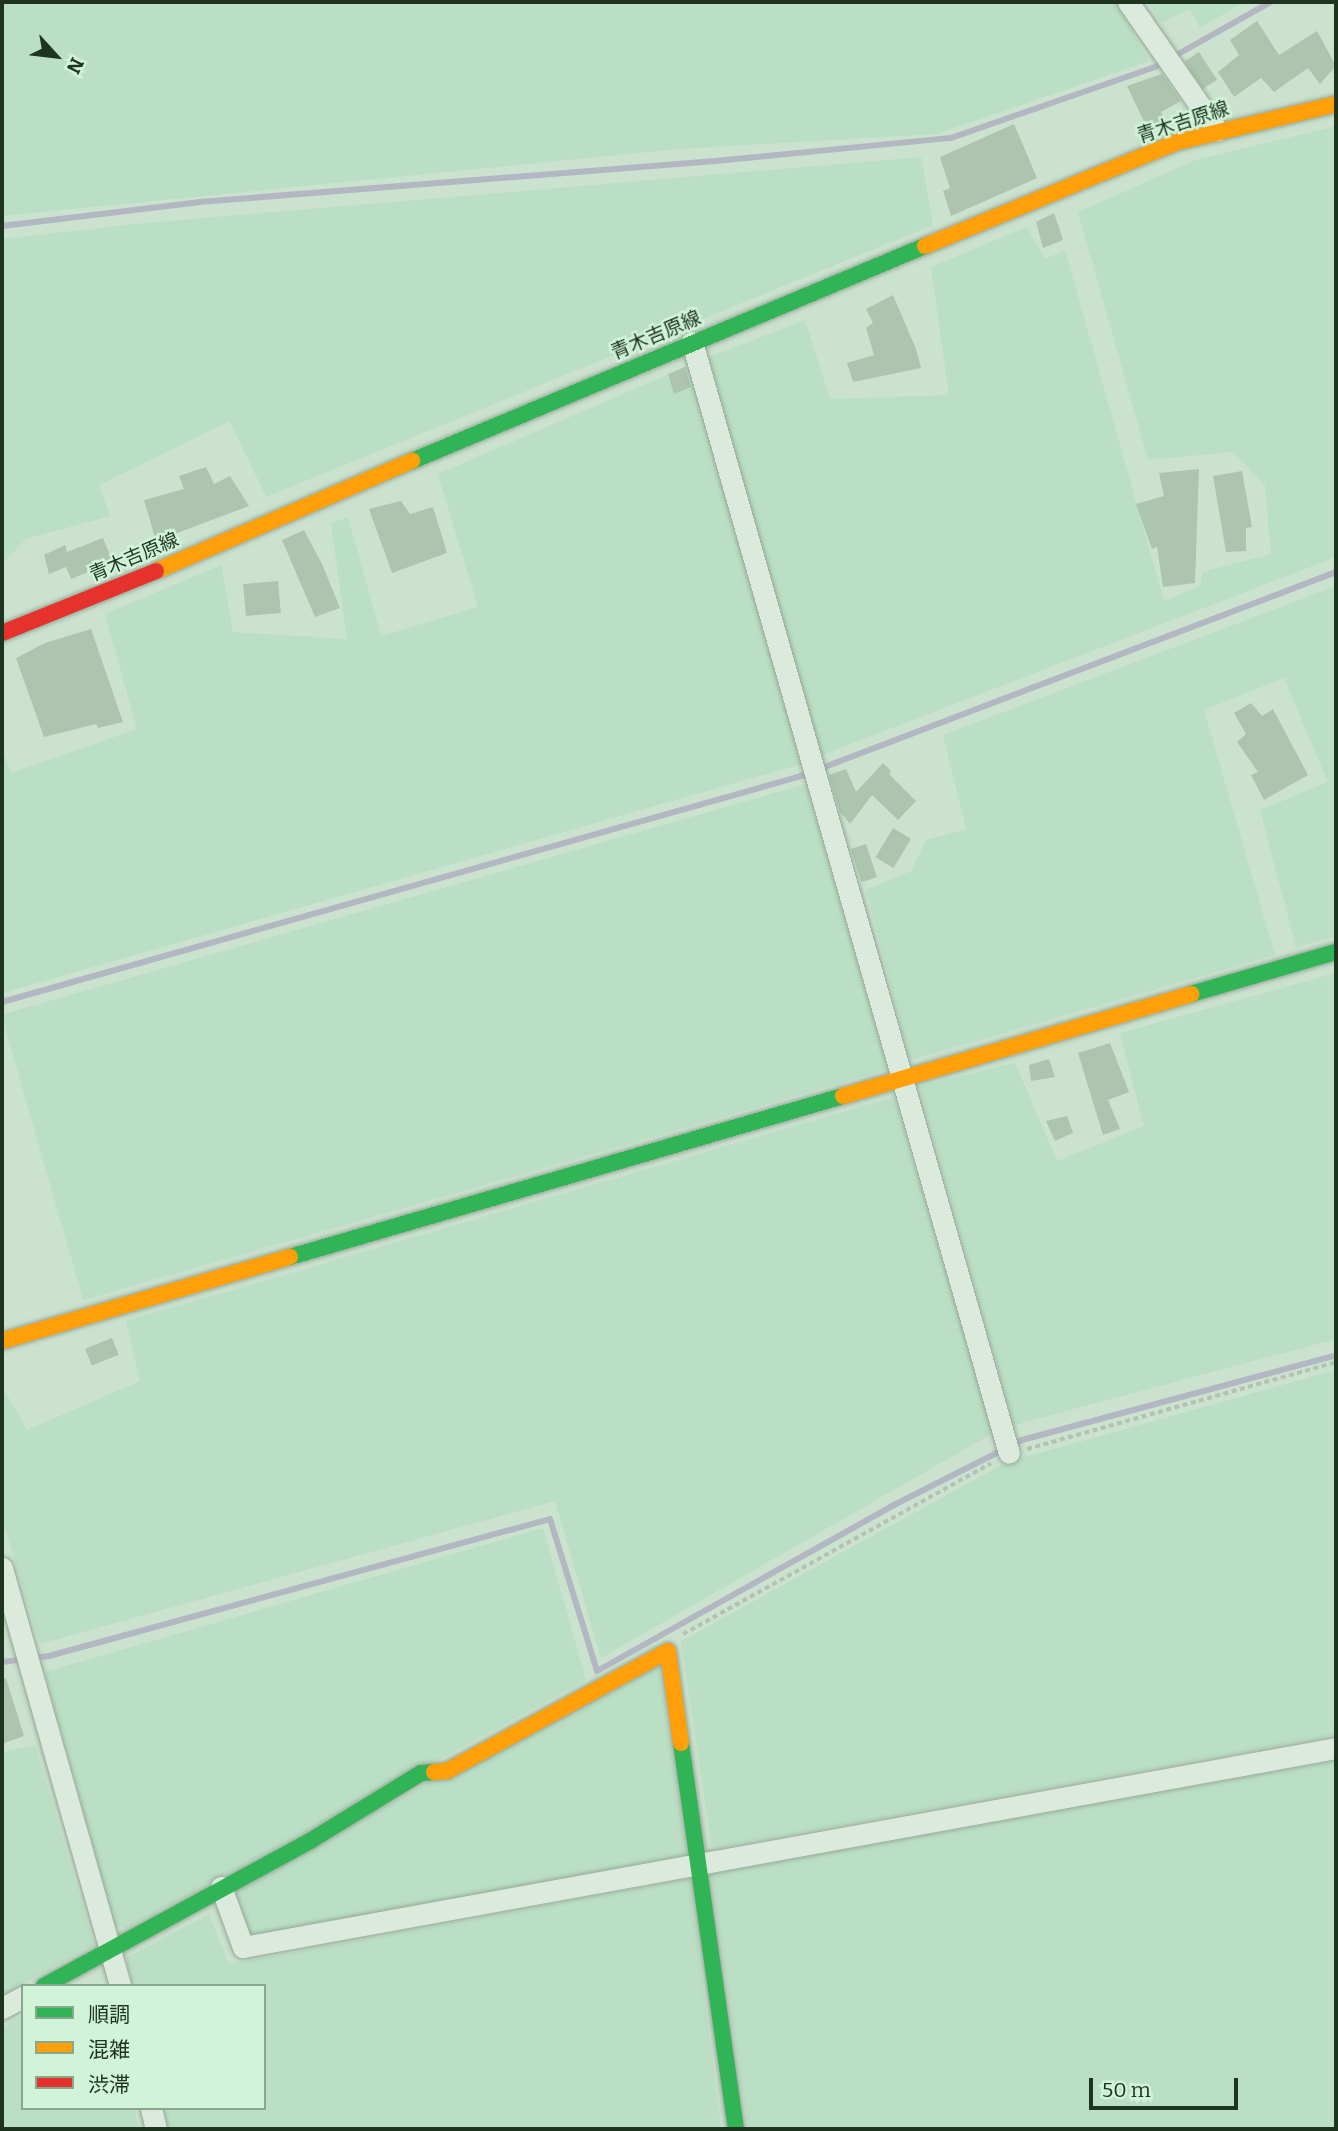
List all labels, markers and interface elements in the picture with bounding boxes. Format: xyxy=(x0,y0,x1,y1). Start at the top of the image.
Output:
north arrow xyxy=(21,21,91,91)
text: N xyxy=(62,54,89,78)
street label: 青木吉原線 xyxy=(1134,96,1232,148)
street label: 青木吉原線 xyxy=(608,306,704,364)
street label: 青木吉原線 xyxy=(86,528,182,586)
legend xyxy=(21,1984,266,2110)
text: 順調 xyxy=(88,2002,130,2028)
text: 混雑 xyxy=(88,2037,130,2063)
scale bar xyxy=(1093,2064,1242,2108)
text: 渋滞 xyxy=(88,2072,130,2098)
text: 50 m xyxy=(1102,2077,1151,2103)

